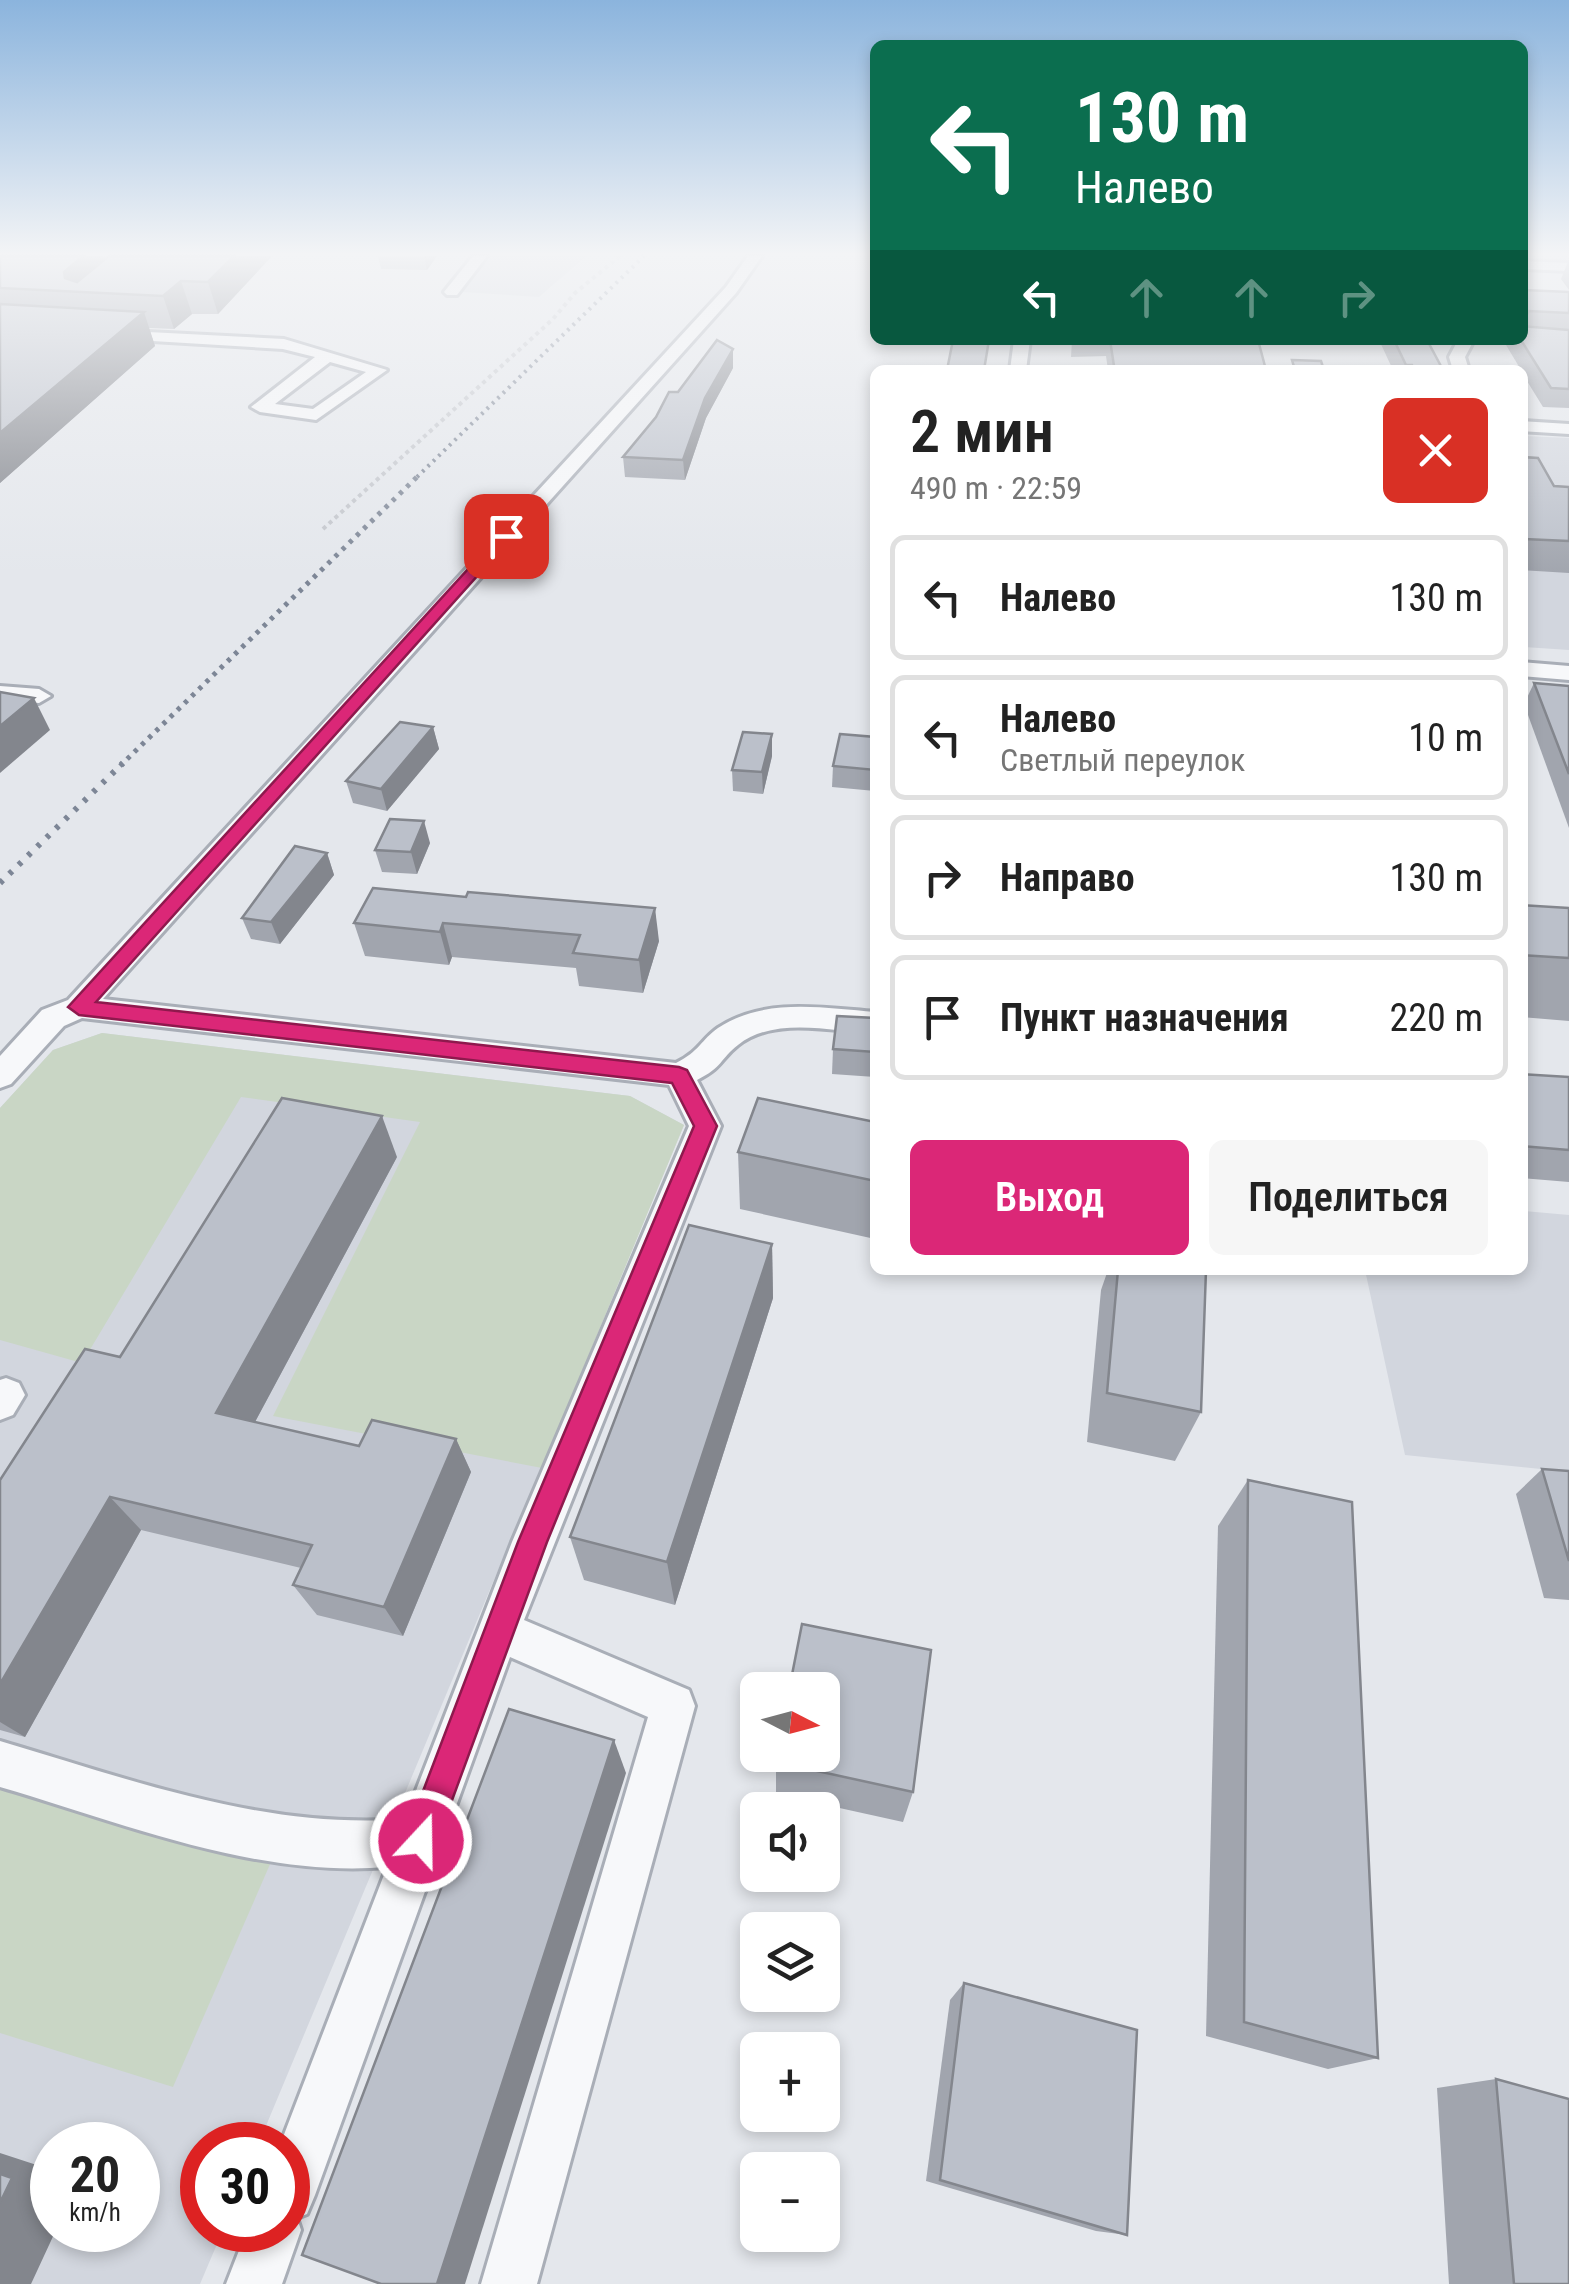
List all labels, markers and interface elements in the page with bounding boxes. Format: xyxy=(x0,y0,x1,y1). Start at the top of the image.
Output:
text: 130 m xyxy=(1075,77,1249,159)
icon: left xyxy=(910,80,1040,210)
text: Налево xyxy=(1075,161,1214,214)
icon: left xyxy=(1014,270,1069,325)
icon: ahead xyxy=(1119,270,1174,325)
icon: ahead xyxy=(1224,270,1279,325)
icon: right xyxy=(1329,270,1384,325)
text: 2 мин xyxy=(910,396,1054,467)
button: close xyxy=(1383,398,1488,503)
text: 490 m · 22:59 xyxy=(910,469,1082,507)
pin xyxy=(464,494,549,579)
icon: arrive xyxy=(479,509,534,564)
icon: left xyxy=(915,570,970,625)
text: Налево xyxy=(1000,576,1116,620)
text: 130 m xyxy=(1389,576,1483,620)
text: Налево xyxy=(1000,697,1116,741)
icon: left xyxy=(915,710,970,765)
text: 10 m xyxy=(1408,716,1483,760)
text: Светлый переулок xyxy=(1000,741,1245,779)
icon: right xyxy=(915,850,970,905)
text: Направо xyxy=(1000,856,1135,900)
text: 130 m xyxy=(1389,856,1483,900)
icon: arrive xyxy=(915,990,970,1045)
text: Пункт назначения xyxy=(1000,996,1289,1040)
text: 220 m xyxy=(1389,996,1483,1040)
button: Выход xyxy=(910,1140,1189,1255)
button: Поделиться xyxy=(1209,1140,1488,1255)
north arrow xyxy=(740,1672,840,1772)
map controls xyxy=(740,1672,840,2252)
position arrow xyxy=(369,1789,473,1893)
button: sound xyxy=(740,1792,840,1892)
button: layers xyxy=(740,1912,840,2012)
button: + xyxy=(740,2032,840,2132)
speed limit sign: 30 xyxy=(180,2122,310,2252)
text: 20 xyxy=(70,2146,120,2204)
button: − xyxy=(740,2152,840,2252)
text: km/h xyxy=(69,2198,121,2227)

